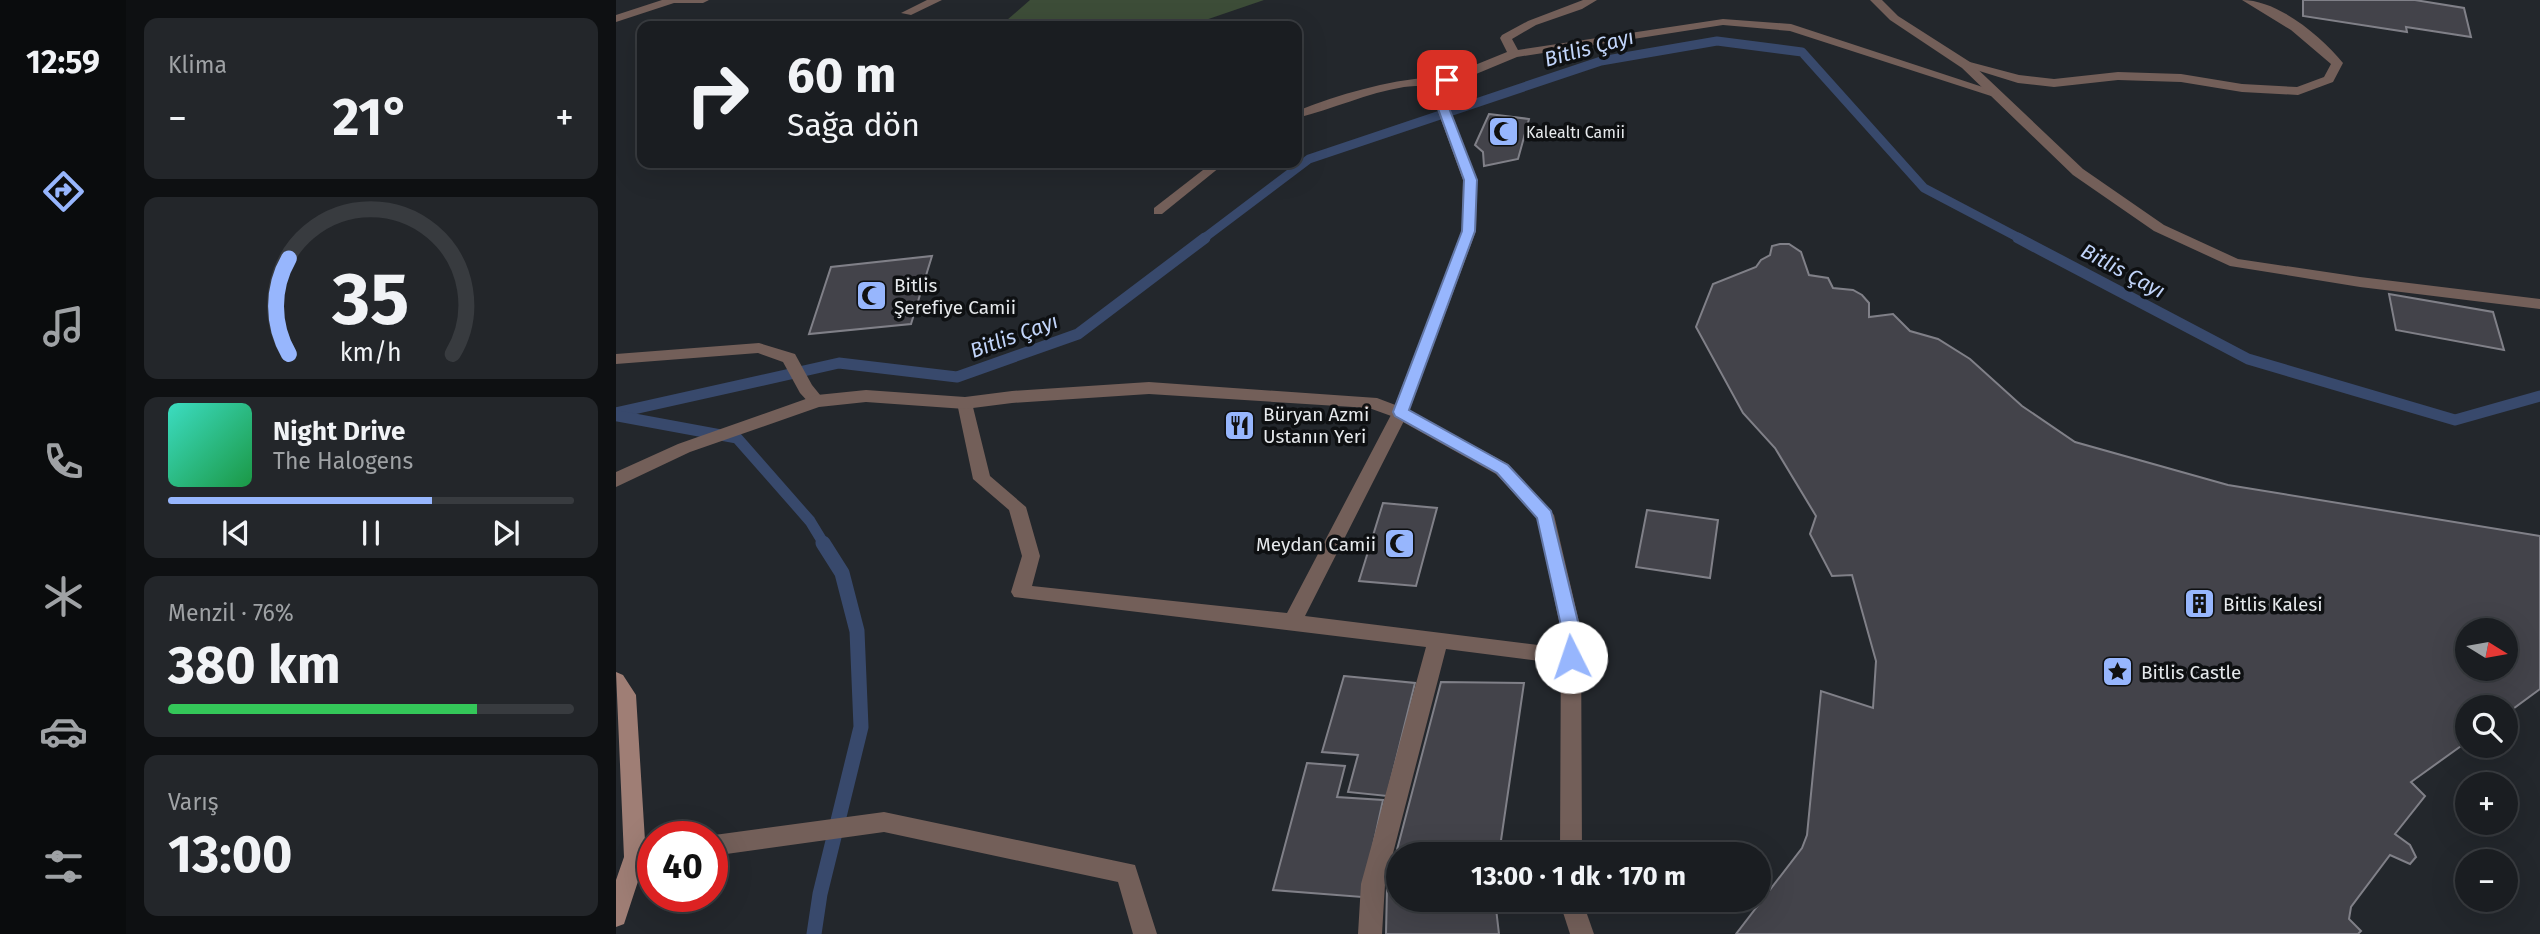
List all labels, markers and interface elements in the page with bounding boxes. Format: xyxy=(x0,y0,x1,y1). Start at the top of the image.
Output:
water label: Bitlis Çayı xyxy=(1541,24,1637,72)
text: 12:59 xyxy=(26,43,100,81)
text: 60 m xyxy=(787,46,896,105)
icon: right xyxy=(672,49,763,140)
pin xyxy=(1417,50,1477,110)
text: Klima xyxy=(168,51,227,79)
icon: arrive xyxy=(1428,61,1466,99)
text: 21° xyxy=(333,86,410,149)
text: − xyxy=(168,95,187,141)
text: + xyxy=(555,95,574,141)
text: Sağa dön xyxy=(787,106,920,144)
mosque icon: Kalealtı Camii xyxy=(1486,115,1520,149)
place label: Kalealtı Camii xyxy=(1526,123,1625,142)
icon: directions xyxy=(39,167,88,216)
water label: Bitlis Çayı xyxy=(2076,238,2170,304)
text: 35 xyxy=(332,256,409,343)
place label: Bitlis Şerefiye Camii xyxy=(894,274,1016,319)
mosque icon: Bitlis Şerefiye Camii xyxy=(854,279,888,313)
icon: music xyxy=(39,302,88,351)
water label: Bitlis Çayı xyxy=(966,308,1062,364)
text: km/h xyxy=(340,338,402,368)
place label: Büryan Azmi Ustanın Yeri xyxy=(1263,403,1369,448)
restaurant icon: Büryan Azmi Ustanın Yeri xyxy=(1223,408,1257,442)
text: Night Drive xyxy=(273,416,405,447)
icon: phone xyxy=(39,437,88,486)
text: The Halogens xyxy=(273,447,413,475)
icon: previous xyxy=(217,514,255,552)
icon: pause xyxy=(352,514,390,552)
icon: next xyxy=(487,514,525,552)
mosque icon: Meydan Camii xyxy=(1382,527,1416,561)
place label: Meydan Camii xyxy=(1256,533,1376,556)
icon: climate xyxy=(39,572,88,621)
building icon: Bitlis Kalesi xyxy=(2183,587,2217,621)
place label: Bitlis Kalesi xyxy=(2223,593,2323,616)
text: Menzil · 76% xyxy=(168,599,294,627)
north arrow xyxy=(2455,618,2518,681)
map controls xyxy=(2455,618,2518,912)
position arrow xyxy=(1534,620,1608,694)
text: 380 km xyxy=(168,634,341,697)
place icon: Bitlis Castle xyxy=(2101,655,2135,689)
place label: Bitlis Castle xyxy=(2141,661,2241,684)
button: search xyxy=(2455,695,2518,758)
icon: car xyxy=(39,707,88,756)
button: + xyxy=(2455,772,2518,835)
text: Varış xyxy=(168,788,219,816)
speed limit sign: 40 xyxy=(637,821,728,912)
text: 13:00 xyxy=(168,823,293,886)
icon: filters xyxy=(39,842,88,891)
button: − xyxy=(2455,849,2518,912)
text: 13:00 · 1 dk · 170 m xyxy=(1471,861,1686,892)

